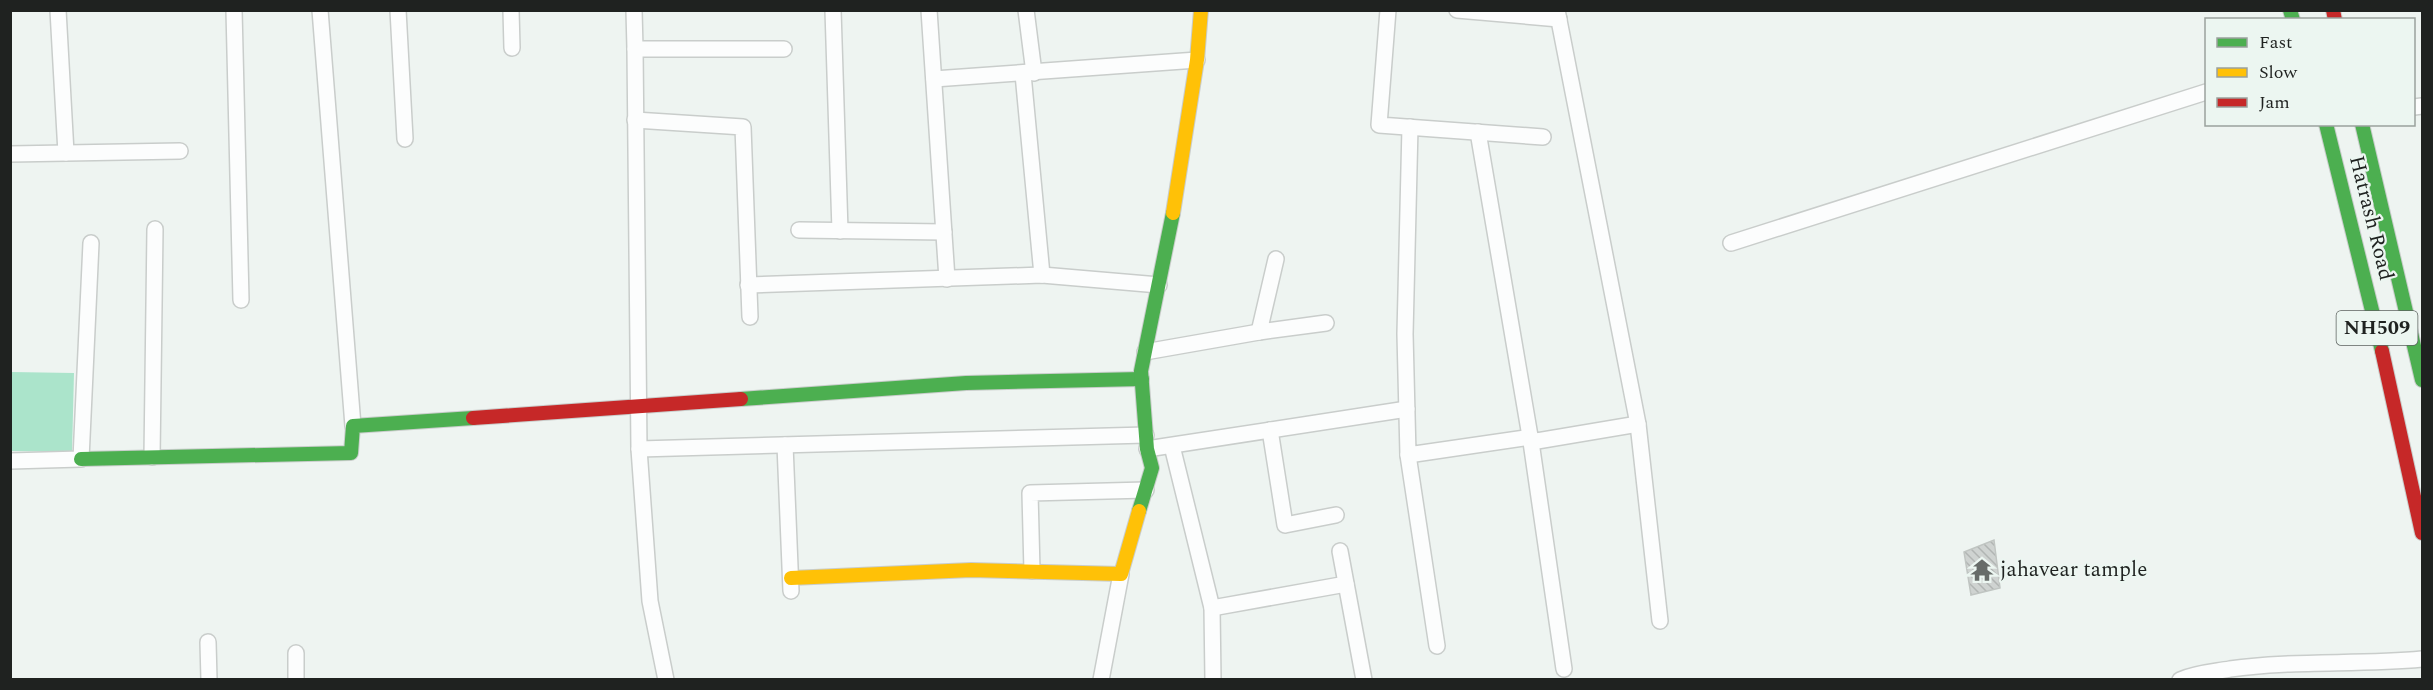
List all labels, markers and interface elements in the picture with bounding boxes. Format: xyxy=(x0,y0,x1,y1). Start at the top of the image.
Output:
legend xyxy=(2205,18,2415,126)
text: Fast xyxy=(2259,29,2292,56)
text: Slow xyxy=(2259,59,2298,86)
text: Jam xyxy=(2259,89,2290,116)
street label: Hatrash Road xyxy=(2340,152,2402,284)
road number: NH509 xyxy=(2336,311,2418,345)
place label: jahavear tample xyxy=(2000,554,2147,586)
temple icon: jahavear tample xyxy=(1969,557,1995,583)

